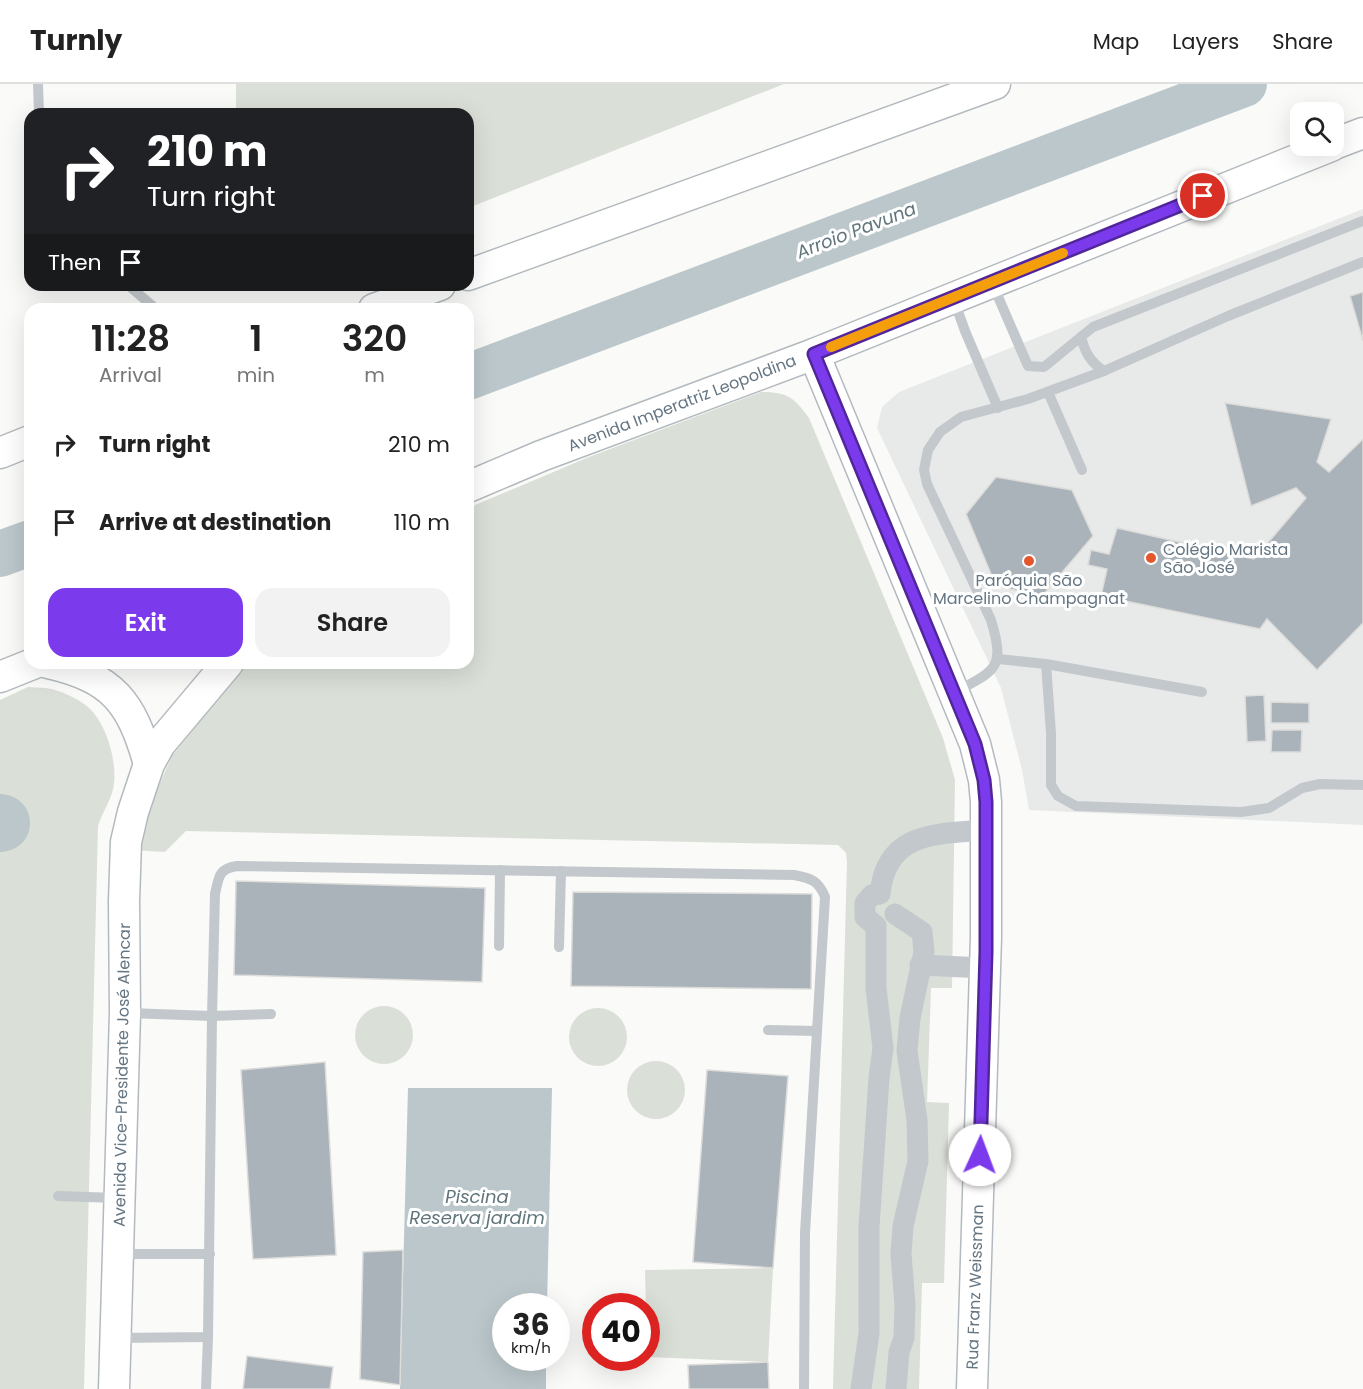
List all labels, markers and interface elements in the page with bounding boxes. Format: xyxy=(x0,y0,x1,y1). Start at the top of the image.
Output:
text: Turnly xyxy=(30,21,122,60)
text: Map xyxy=(1093,27,1139,56)
text: Layers xyxy=(1172,27,1239,56)
text: Share xyxy=(1272,27,1333,56)
map controls xyxy=(1290,102,1344,156)
button: search xyxy=(1290,102,1344,156)
text: 210 m xyxy=(147,122,268,181)
icon: right xyxy=(48,132,126,210)
pin xyxy=(1177,170,1228,221)
text: Turn right xyxy=(147,178,276,215)
icon: arrive xyxy=(1186,179,1219,212)
water label: Arroio Pavuna xyxy=(792,196,919,265)
icon: arrive xyxy=(114,246,147,279)
text: Then xyxy=(48,247,102,278)
text: 11:28 xyxy=(91,313,170,364)
text: 1 xyxy=(249,313,262,364)
text: 320 xyxy=(342,313,407,364)
street label: Avenida Imperatriz Leopoldina xyxy=(565,349,799,457)
text: Arrival xyxy=(99,361,162,389)
text: min xyxy=(237,361,275,389)
text: m xyxy=(364,361,385,389)
icon: right xyxy=(48,428,81,461)
text: Turn right xyxy=(99,429,210,460)
text: 210 m xyxy=(388,429,450,460)
icon: arrive xyxy=(48,506,81,539)
text: Arrive at destination xyxy=(99,507,331,538)
text: 110 m xyxy=(394,507,450,538)
place label: Colégio Marista São José xyxy=(1163,538,1288,579)
marker: Colégio Marista São José xyxy=(1144,551,1158,565)
marker: Paróquia São Marcelino Champagnat xyxy=(1022,554,1036,568)
place label: Paróquia São Marcelino Champagnat xyxy=(933,569,1125,610)
button: Exit xyxy=(48,588,243,657)
button: Share xyxy=(255,588,450,657)
street label: Avenida Vice-Presidente José Alencar xyxy=(108,923,136,1227)
position arrow xyxy=(948,1123,1012,1187)
water label: Piscina Reserva jardim xyxy=(409,1184,545,1230)
street label: Rua Franz Weissman xyxy=(961,1204,989,1370)
speed limit sign: 40 xyxy=(582,1293,660,1371)
text: 36 xyxy=(512,1303,550,1346)
text: km/h xyxy=(511,1337,551,1358)

